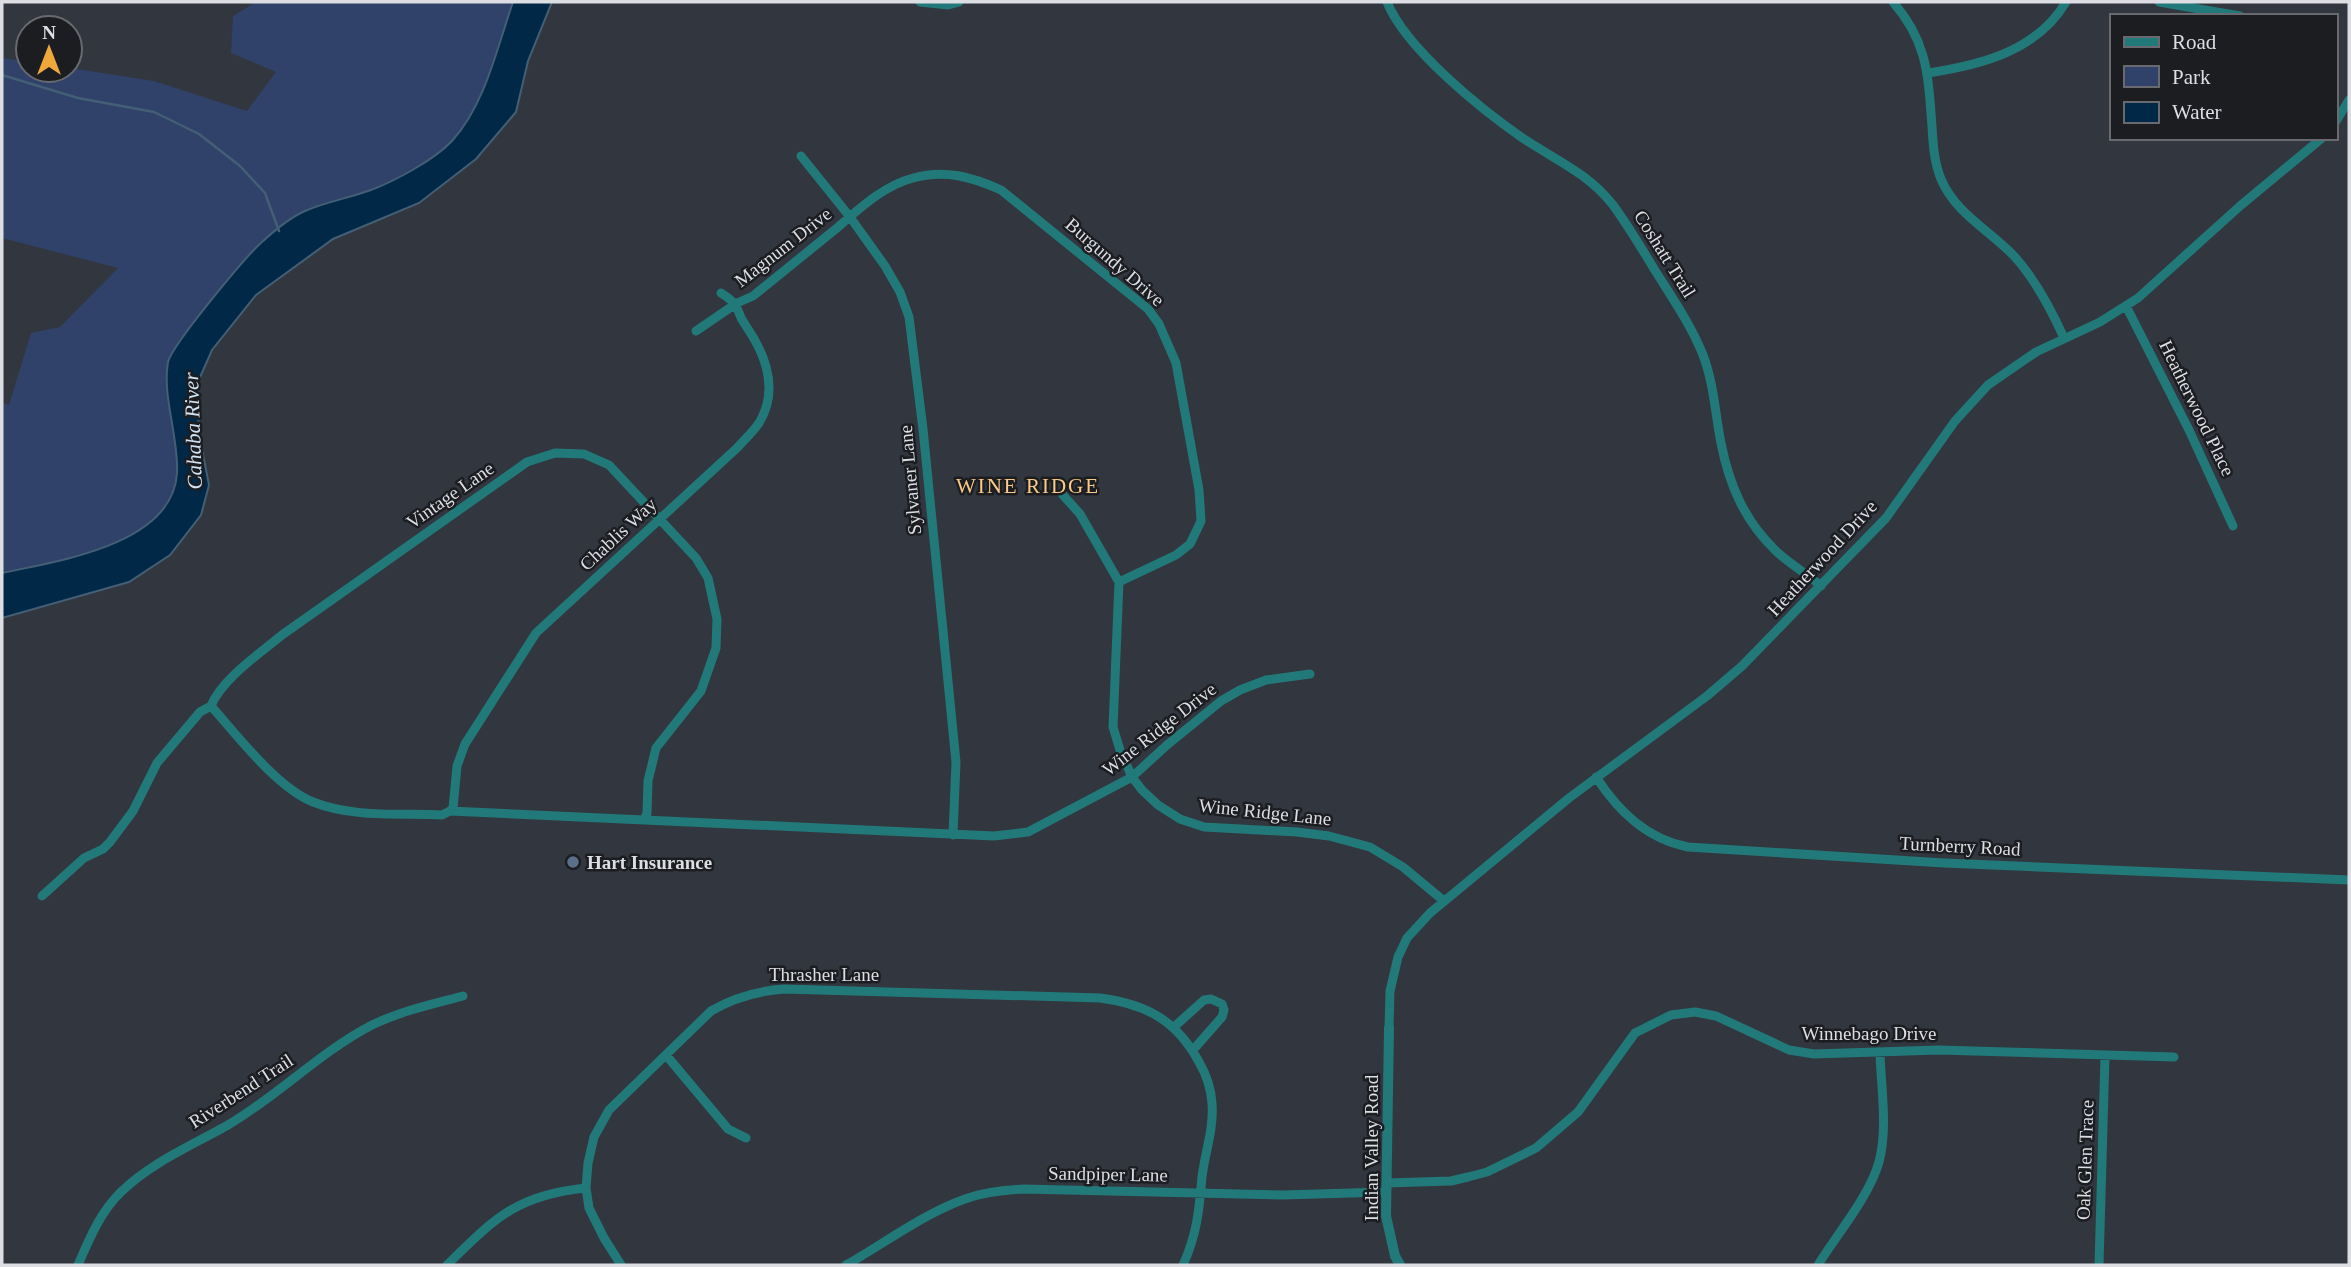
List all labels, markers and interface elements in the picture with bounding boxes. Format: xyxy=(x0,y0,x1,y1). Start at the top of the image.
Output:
north arrow xyxy=(14,14,84,84)
legend xyxy=(2110,14,2337,140)
text: N xyxy=(42,22,56,43)
text: Road xyxy=(2172,30,2217,54)
text: Park xyxy=(2172,65,2211,89)
text: Water xyxy=(2172,100,2222,124)
street label: Magnum Drive xyxy=(731,203,835,291)
street label: Coshatt Trail xyxy=(1630,207,1700,301)
street label: Burgundy Drive xyxy=(1061,214,1169,310)
street label: Heatherwood Place xyxy=(2155,337,2239,479)
water label: Cahaba River xyxy=(179,371,207,490)
street label: Sylvaner Lane xyxy=(895,424,925,536)
street label: Vintage Lane xyxy=(402,457,498,533)
district label: WINE RIDGE xyxy=(956,474,1100,498)
street label: Chablis Way xyxy=(575,493,661,575)
street label: Heatherwood Drive xyxy=(1763,496,1881,620)
street label: Wine Ridge Drive xyxy=(1098,678,1220,780)
street label: Wine Ridge Lane xyxy=(1198,795,1332,829)
street label: Turnberry Road xyxy=(1899,832,2022,860)
place label: Hart Insurance xyxy=(587,852,712,873)
marker: Hart Insurance xyxy=(565,854,581,870)
street label: Thrasher Lane xyxy=(769,964,879,985)
street label: Winnebago Drive xyxy=(1802,1023,1936,1044)
street label: Riverbend Trail xyxy=(185,1050,297,1132)
street label: Indian Valley Road xyxy=(1361,1074,1382,1221)
street label: Oak Glen Trace xyxy=(2072,1100,2098,1220)
street label: Sandpiper Lane xyxy=(1048,1162,1168,1186)

